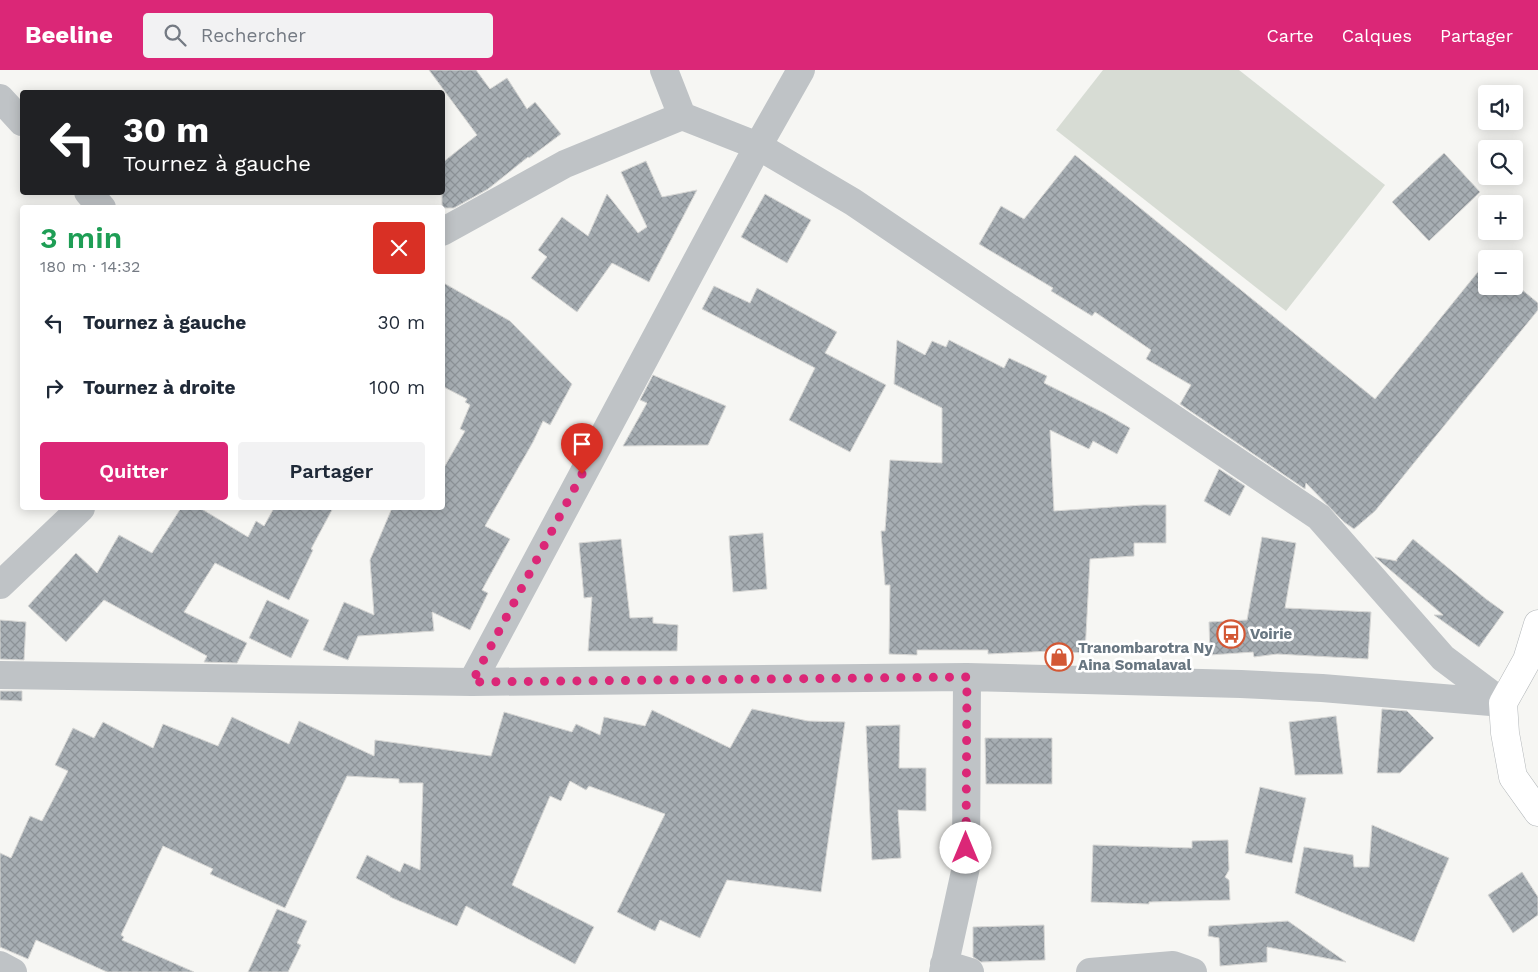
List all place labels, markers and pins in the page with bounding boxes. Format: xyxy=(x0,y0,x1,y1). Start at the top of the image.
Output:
pin xyxy=(561,423,603,474)
bus stop icon: Voirie xyxy=(1216,619,1246,649)
place label: Voirie xyxy=(1250,625,1293,643)
place label: Tranombarotra Ny Aina Somalaval xyxy=(1078,639,1213,674)
shop icon: Tranombarotra Ny Aina Somalaval xyxy=(1044,642,1074,672)

